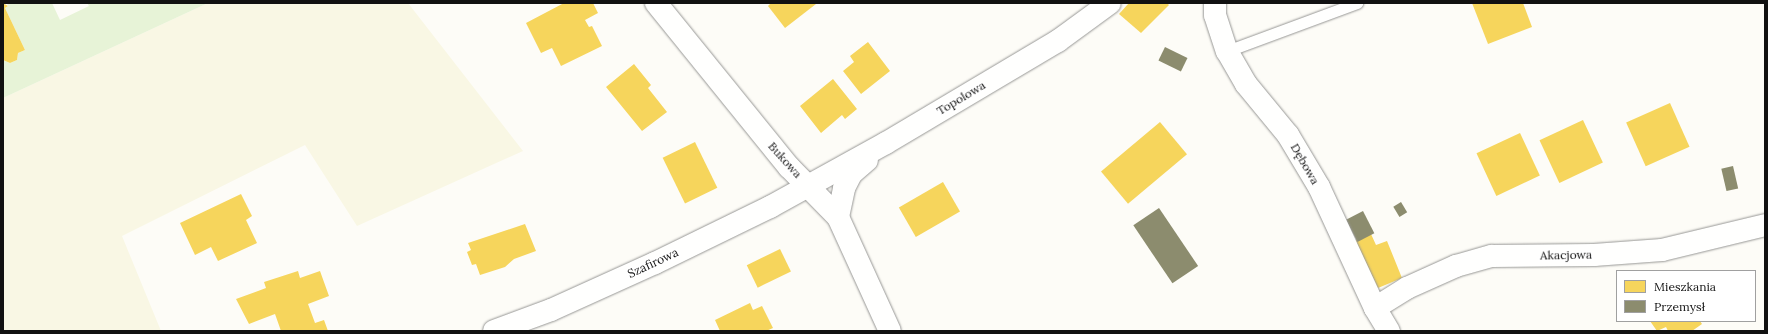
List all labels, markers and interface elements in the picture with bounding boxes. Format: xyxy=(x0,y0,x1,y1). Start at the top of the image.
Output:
street label: Topolowa xyxy=(934,78,988,118)
street label: Bukowa xyxy=(765,139,805,181)
street label: Dębowa xyxy=(1288,141,1322,187)
street label: Szafirowa xyxy=(625,245,681,281)
street label: Akacjowa xyxy=(1540,247,1592,263)
legend xyxy=(1616,270,1756,322)
text: Mieszkania xyxy=(1654,279,1716,294)
text: Przemysł xyxy=(1654,299,1705,314)

